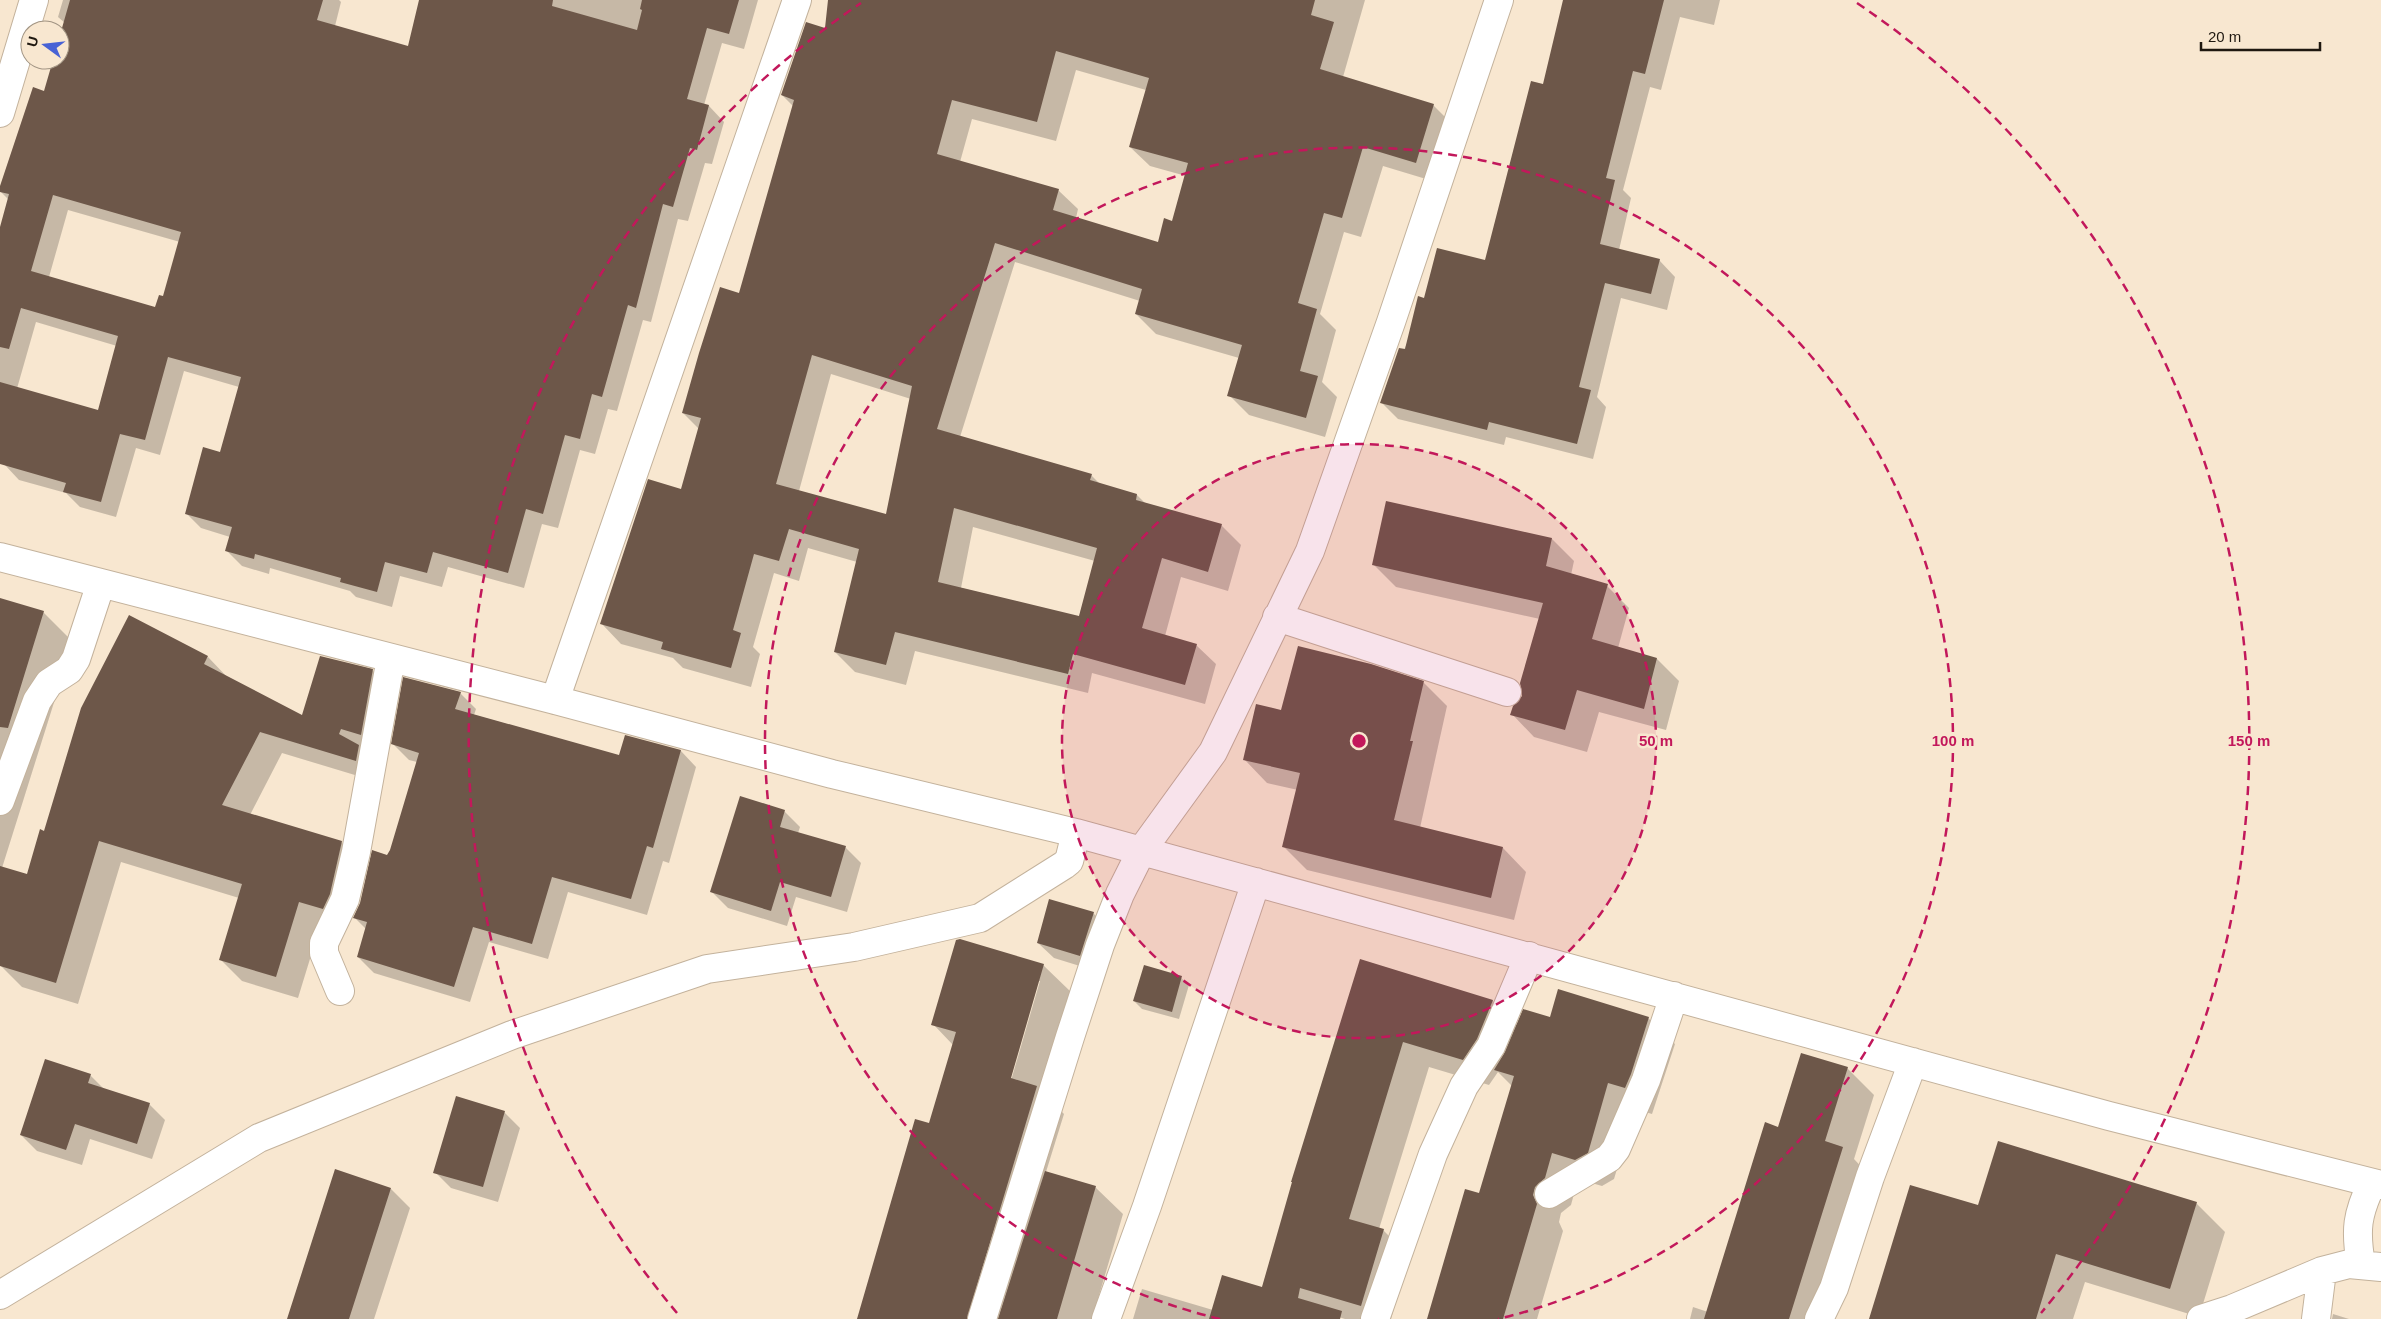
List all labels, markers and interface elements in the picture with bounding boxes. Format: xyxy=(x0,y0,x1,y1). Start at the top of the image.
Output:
north arrow xyxy=(20,20,70,70)
scale bar xyxy=(2201,20,2320,52)
text: 20 m xyxy=(2208,28,2241,45)
text: U xyxy=(23,35,41,49)
centre of rings xyxy=(1350,732,1368,750)
text: 50 m xyxy=(1639,732,1673,749)
text: 100 m xyxy=(1932,732,1974,749)
text: 150 m xyxy=(2228,732,2270,749)

